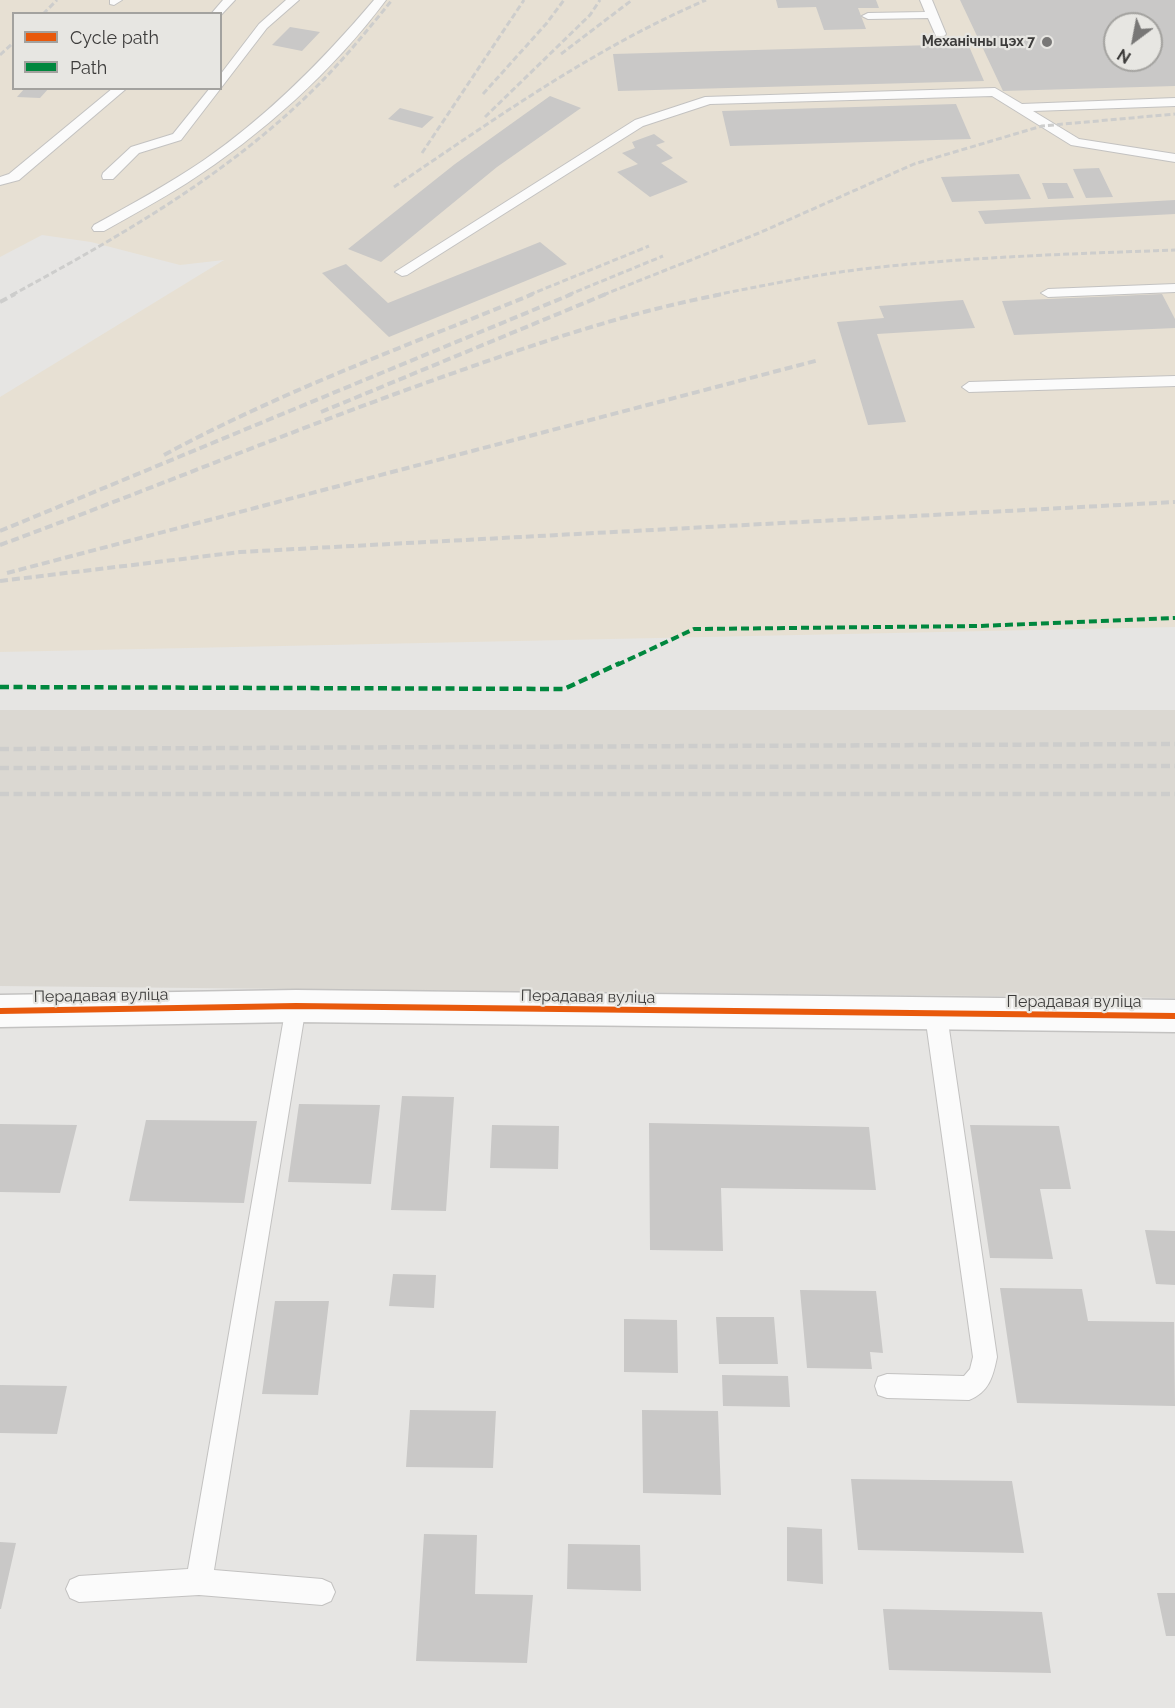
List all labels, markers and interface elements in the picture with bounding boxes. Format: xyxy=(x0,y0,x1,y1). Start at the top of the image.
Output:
legend xyxy=(12,12,222,90)
north arrow xyxy=(1103,12,1163,72)
text: Cycle path xyxy=(70,27,159,48)
place label: Механічны цэх 7 xyxy=(922,34,1035,50)
marker: Механічны цэх 7 xyxy=(1040,35,1054,49)
text: N xyxy=(1114,45,1134,67)
text: Path xyxy=(70,57,107,78)
street label: Перадавая вуліца xyxy=(33,985,169,1007)
street label: Перадавая вуліца xyxy=(520,986,656,1008)
street label: Перадавая вуліца xyxy=(1007,992,1141,1012)

